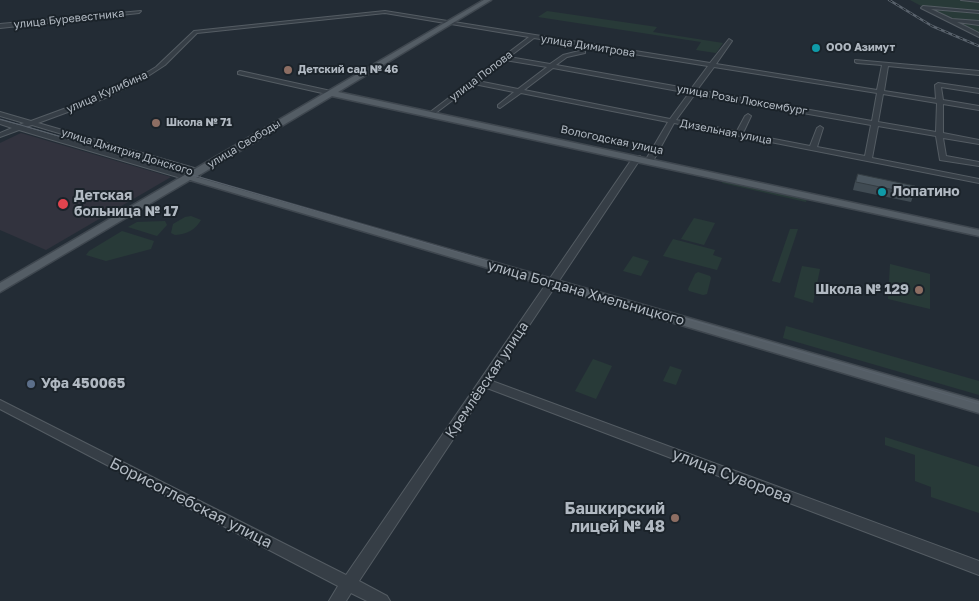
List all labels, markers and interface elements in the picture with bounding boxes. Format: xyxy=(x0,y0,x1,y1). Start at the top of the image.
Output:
street label: улица Буревестника xyxy=(13,7,125,31)
street label: улица Димитрова xyxy=(540,32,636,60)
place label: ООО Азимут xyxy=(826,41,895,55)
marker: ООО Азимут xyxy=(810,42,822,54)
street label: улица Попова xyxy=(447,48,515,104)
place label: Детский сад № 46 xyxy=(298,63,398,77)
marker: Детский сад № 46 xyxy=(282,64,294,76)
street label: улица Кулибина xyxy=(64,68,150,116)
street label: улица Розы Люксембург xyxy=(676,82,808,118)
place label: Школа № 71 xyxy=(166,116,232,130)
marker: Школа № 71 xyxy=(150,117,162,129)
street label: улица Свободы xyxy=(205,117,283,171)
street label: Дизельная улица xyxy=(679,117,773,147)
street label: Вологодская улица xyxy=(559,123,665,157)
street label: улица Дмитрия Донского xyxy=(60,126,194,178)
place label: Лопатино xyxy=(892,184,960,200)
marker: Лопатино xyxy=(876,186,888,198)
place label: Детская больница № 17 xyxy=(74,188,178,220)
marker: Детская больница № 17 xyxy=(56,197,70,211)
street label: улица Богдана Хмельницкого xyxy=(486,257,686,329)
place label: Школа № 129 xyxy=(815,282,909,298)
marker: Школа № 129 xyxy=(913,284,925,296)
street label: Кремлёвская улица xyxy=(442,319,532,441)
place label: Уфа 450065 xyxy=(41,376,125,392)
marker: Уфа 450065 xyxy=(25,378,37,390)
street label: улица Суворова xyxy=(669,444,795,508)
street label: Борисоглебская улица xyxy=(107,454,275,552)
place label: Башкирский лицей № 48 xyxy=(565,499,665,537)
marker: Башкирский лицей № 48 xyxy=(669,512,681,524)

